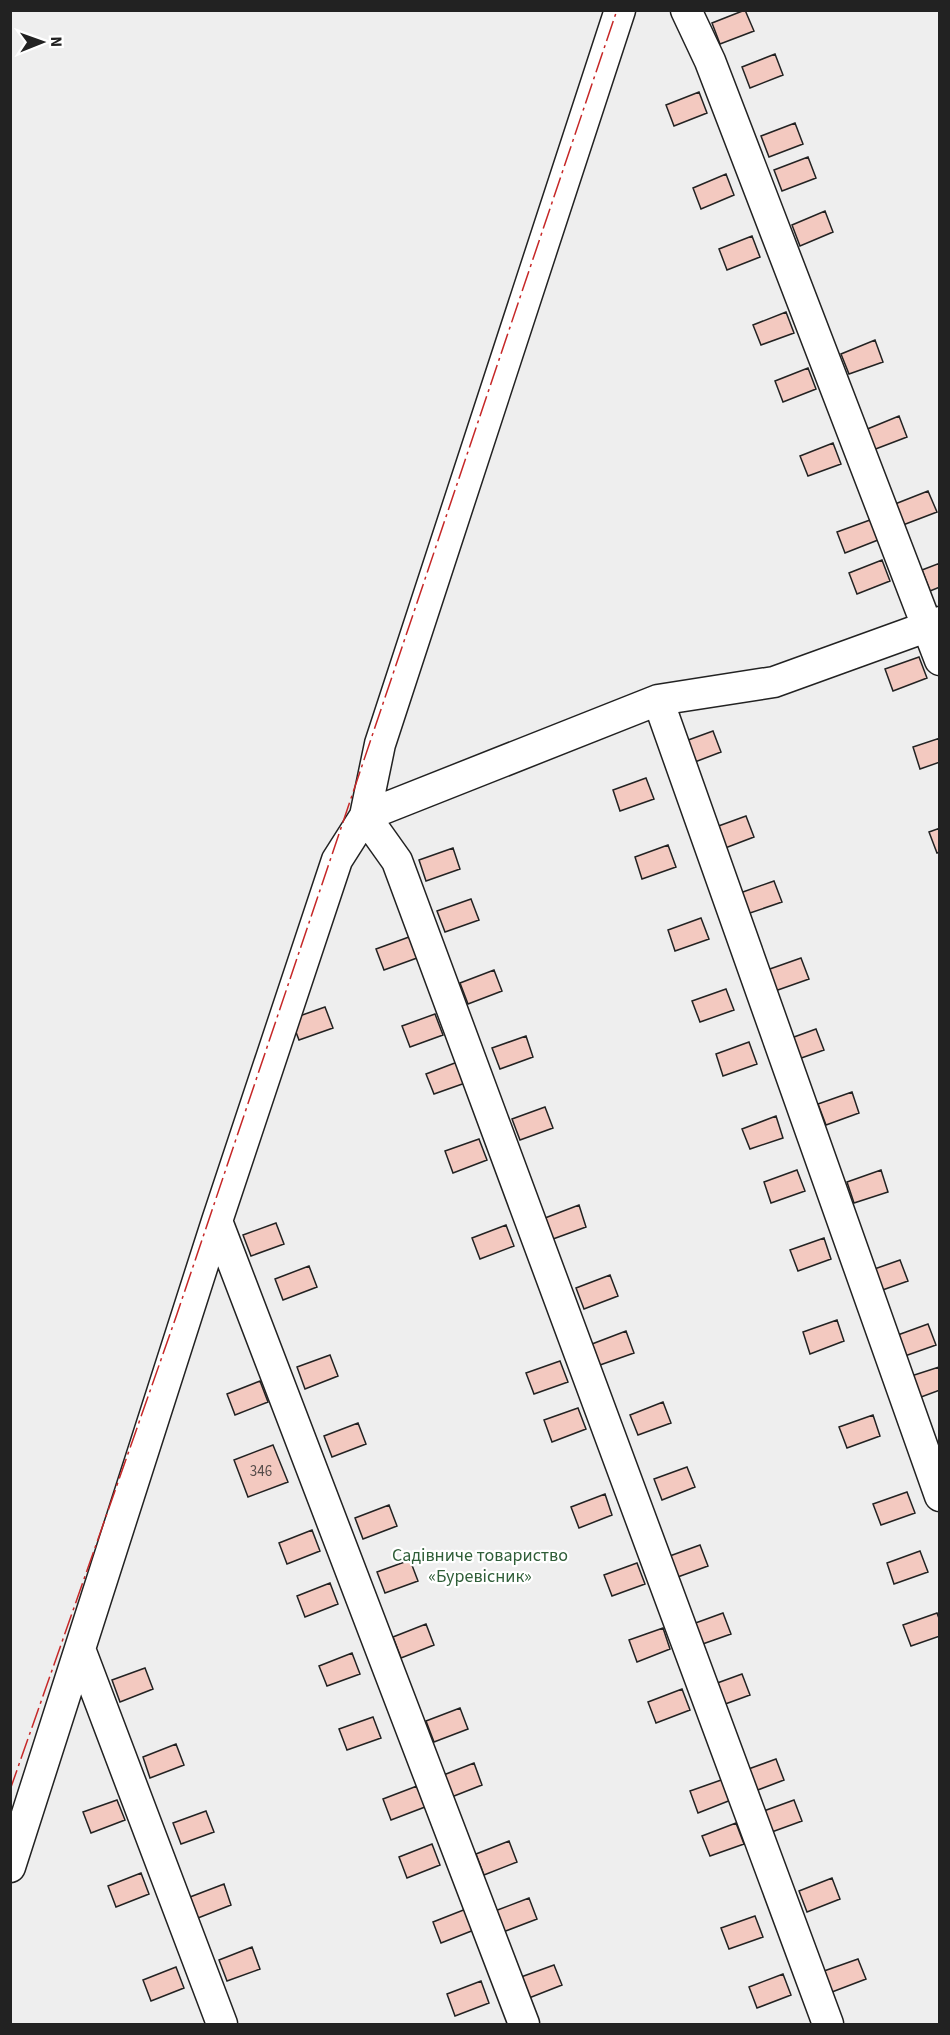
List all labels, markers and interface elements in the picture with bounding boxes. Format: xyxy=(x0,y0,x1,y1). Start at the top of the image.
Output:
north arrow xyxy=(12,12,72,72)
text: N xyxy=(45,36,67,47)
house number: 346 xyxy=(250,1461,272,1482)
park label: Садівниче товариство «Буревісник» xyxy=(392,1543,568,1589)

